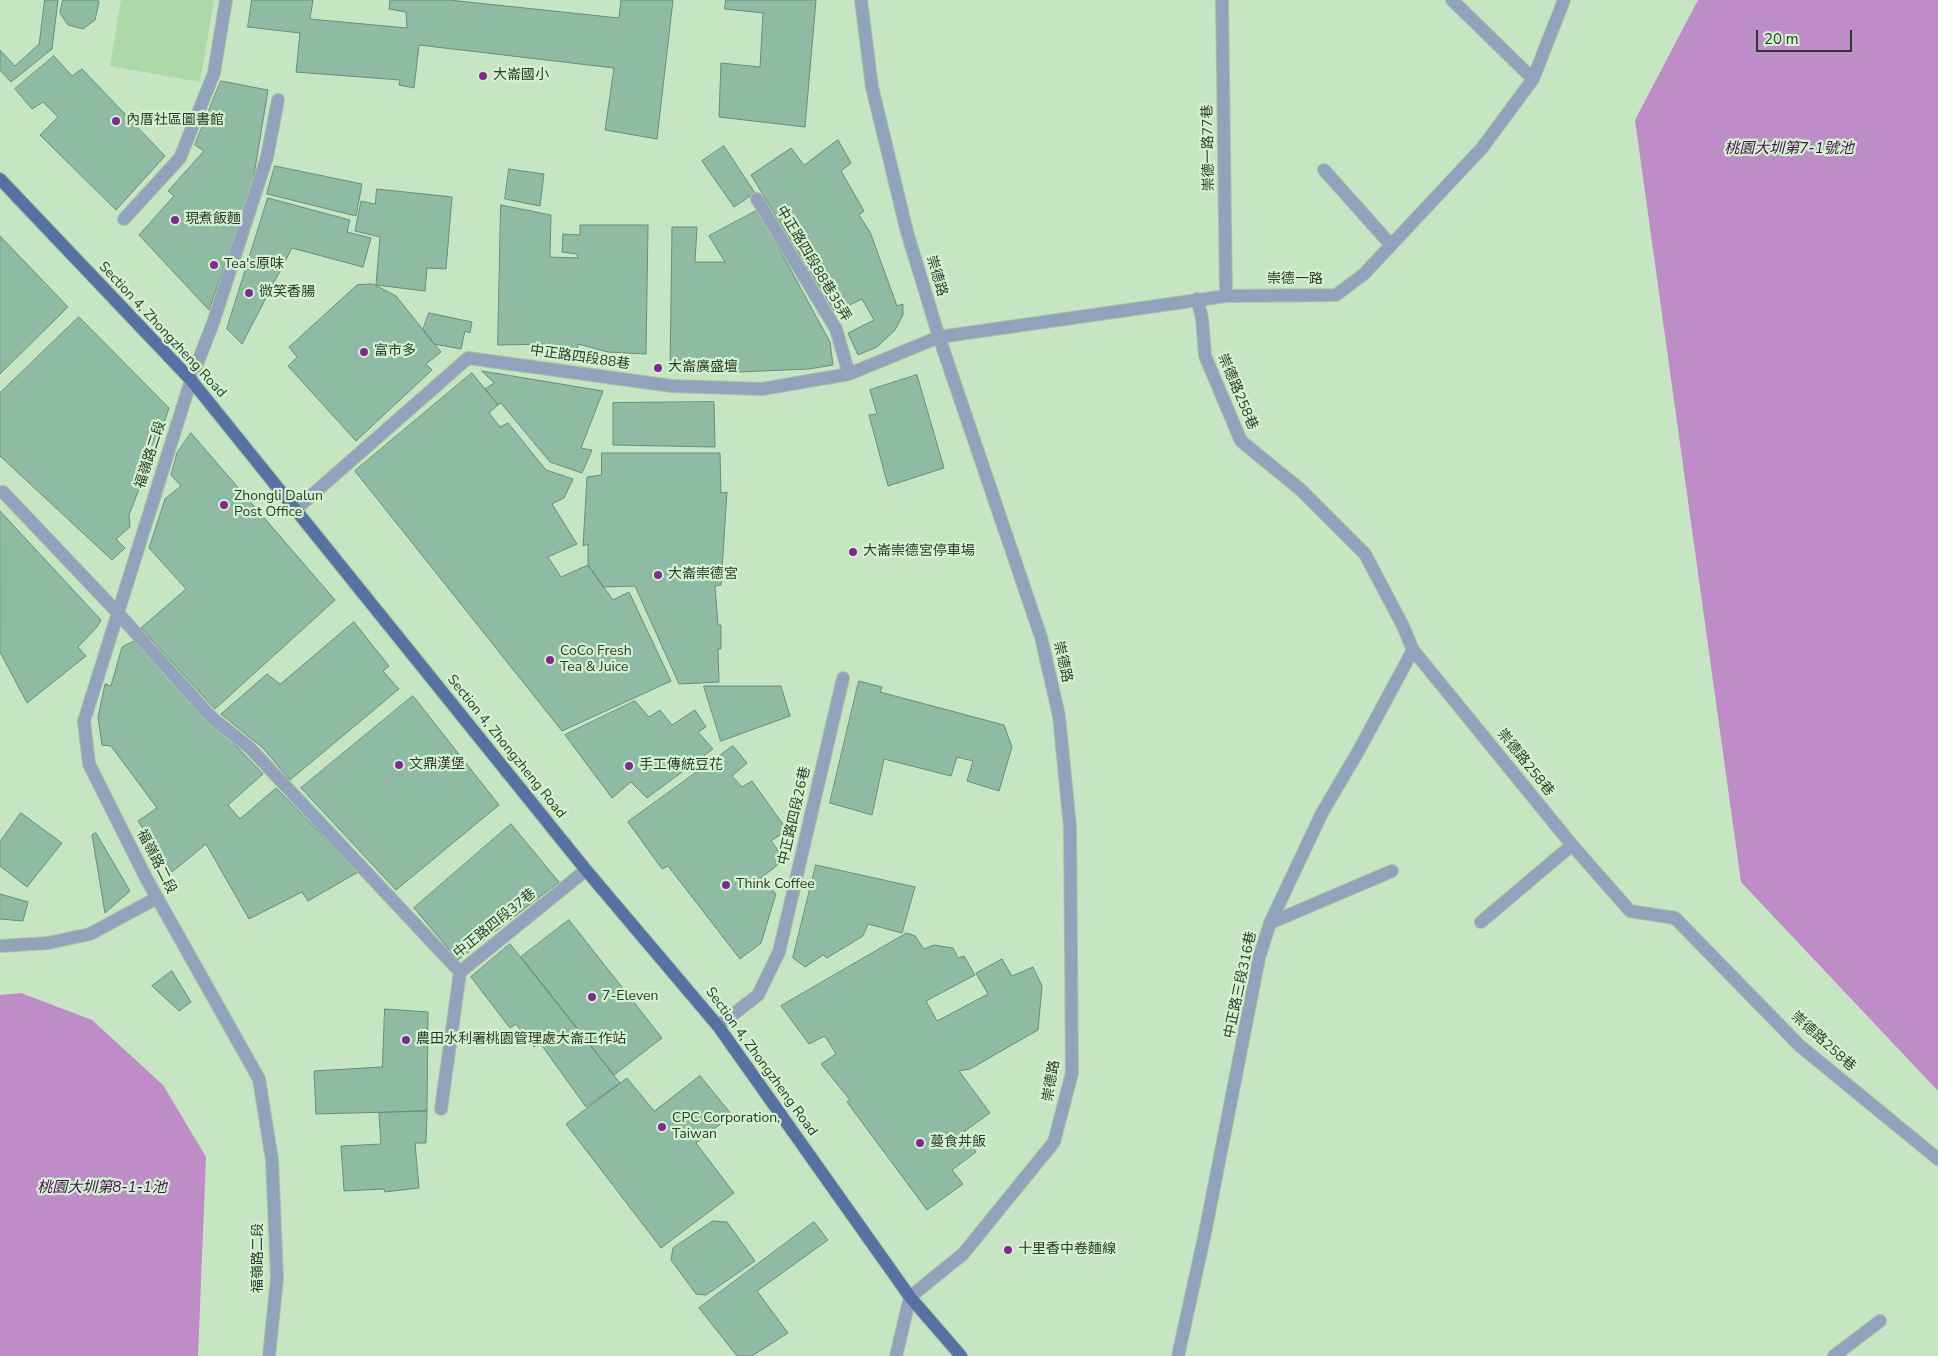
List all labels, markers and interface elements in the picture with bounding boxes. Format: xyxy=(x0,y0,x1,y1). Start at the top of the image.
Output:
scale bar xyxy=(1758,20,1854,52)
text: 20 m xyxy=(1764,29,1799,49)
place label: 大崙國小 xyxy=(493,68,549,84)
marker: 大崙國小 xyxy=(477,70,489,82)
street label: 崇德一路77巷 xyxy=(1200,104,1218,192)
place label: 內厝社區圖書館 xyxy=(126,113,224,129)
marker: 內厝社區圖書館 xyxy=(110,115,122,127)
water label: 桃園大圳第7-1號池 xyxy=(1724,140,1854,158)
street label: 中正路四段88巷35弄 xyxy=(772,203,854,325)
place label: 現煮飯麵 xyxy=(185,212,241,228)
marker: 現煮飯麵 xyxy=(169,214,181,226)
street label: 崇德路 xyxy=(922,253,950,299)
place label: Tea's原味 xyxy=(224,257,284,273)
street label: Section 4, Zhongzheng Road xyxy=(95,259,229,401)
marker: Tea's原味 xyxy=(208,259,220,271)
street label: 崇德一路 xyxy=(1267,272,1323,288)
place label: 微笑香腸 xyxy=(259,285,315,301)
marker: 微笑香腸 xyxy=(243,287,255,299)
street label: 中正路四段88巷 xyxy=(529,343,631,373)
place label: 富市多 xyxy=(374,344,416,360)
marker: 富市多 xyxy=(358,346,370,358)
street label: 崇德路258巷 xyxy=(1213,351,1261,433)
place label: 大崙廣盛壇 xyxy=(668,360,738,376)
marker: 大崙廣盛壇 xyxy=(652,362,664,374)
street label: 福嶺路二段 xyxy=(132,419,170,491)
place label: Zhongli Dalun Post Office xyxy=(234,489,323,522)
marker: Zhongli Dalun Post Office xyxy=(218,499,230,511)
place label: 大崙崇德宮停車場 xyxy=(863,544,975,560)
marker: 大崙崇德宮停車場 xyxy=(847,546,859,558)
place label: 大崙崇德宮 xyxy=(668,567,738,583)
marker: 大崙崇德宮 xyxy=(652,569,664,581)
street label: 崇德路 xyxy=(1049,640,1075,684)
place label: CoCo Fresh Tea & Juice xyxy=(560,644,632,676)
marker: CoCo Fresh Tea & Juice xyxy=(544,654,556,666)
street label: Section 4, Zhongzheng Road xyxy=(443,672,569,822)
street label: 崇德路258巷 xyxy=(1493,726,1557,800)
place label: 文鼎漢堡 xyxy=(409,757,465,773)
place label: 手工傳統豆花 xyxy=(639,758,723,774)
marker: 文鼎漢堡 xyxy=(393,759,405,771)
marker: 手工傳統豆花 xyxy=(623,760,635,772)
street label: 中正路四段26巷 xyxy=(775,765,815,867)
street label: 福嶺路二段 xyxy=(133,827,179,897)
place label: Think Coffee xyxy=(736,877,815,893)
marker: Think Coffee xyxy=(720,879,732,891)
street label: 中正路四段37巷 xyxy=(451,886,539,962)
street label: 中正路三段316巷 xyxy=(1221,930,1261,1040)
street label: Section 4, Zhongzheng Road xyxy=(701,984,821,1140)
place label: 7-Eleven xyxy=(602,989,658,1005)
marker: 7-Eleven xyxy=(586,991,598,1003)
street label: 崇德路258巷 xyxy=(1787,1009,1859,1075)
place label: 農田水利署桃園管理處大崙工作站 xyxy=(416,1032,626,1048)
marker: 農田水利署桃園管理處大崙工作站 xyxy=(400,1034,412,1046)
street label: 崇德路 xyxy=(1040,1059,1064,1103)
place label: CPC Corporation, Taiwan xyxy=(672,1111,780,1144)
marker: CPC Corporation, Taiwan xyxy=(656,1121,668,1133)
place label: 蔓食丼飯 xyxy=(930,1135,986,1151)
marker: 蔓食丼飯 xyxy=(914,1137,926,1149)
water label: 桃園大圳第8-1-1池 xyxy=(37,1179,167,1197)
street label: 福嶺路二段 xyxy=(251,1223,267,1293)
place label: 十里香中卷麵線 xyxy=(1018,1242,1116,1258)
marker: 十里香中卷麵線 xyxy=(1002,1244,1014,1256)

